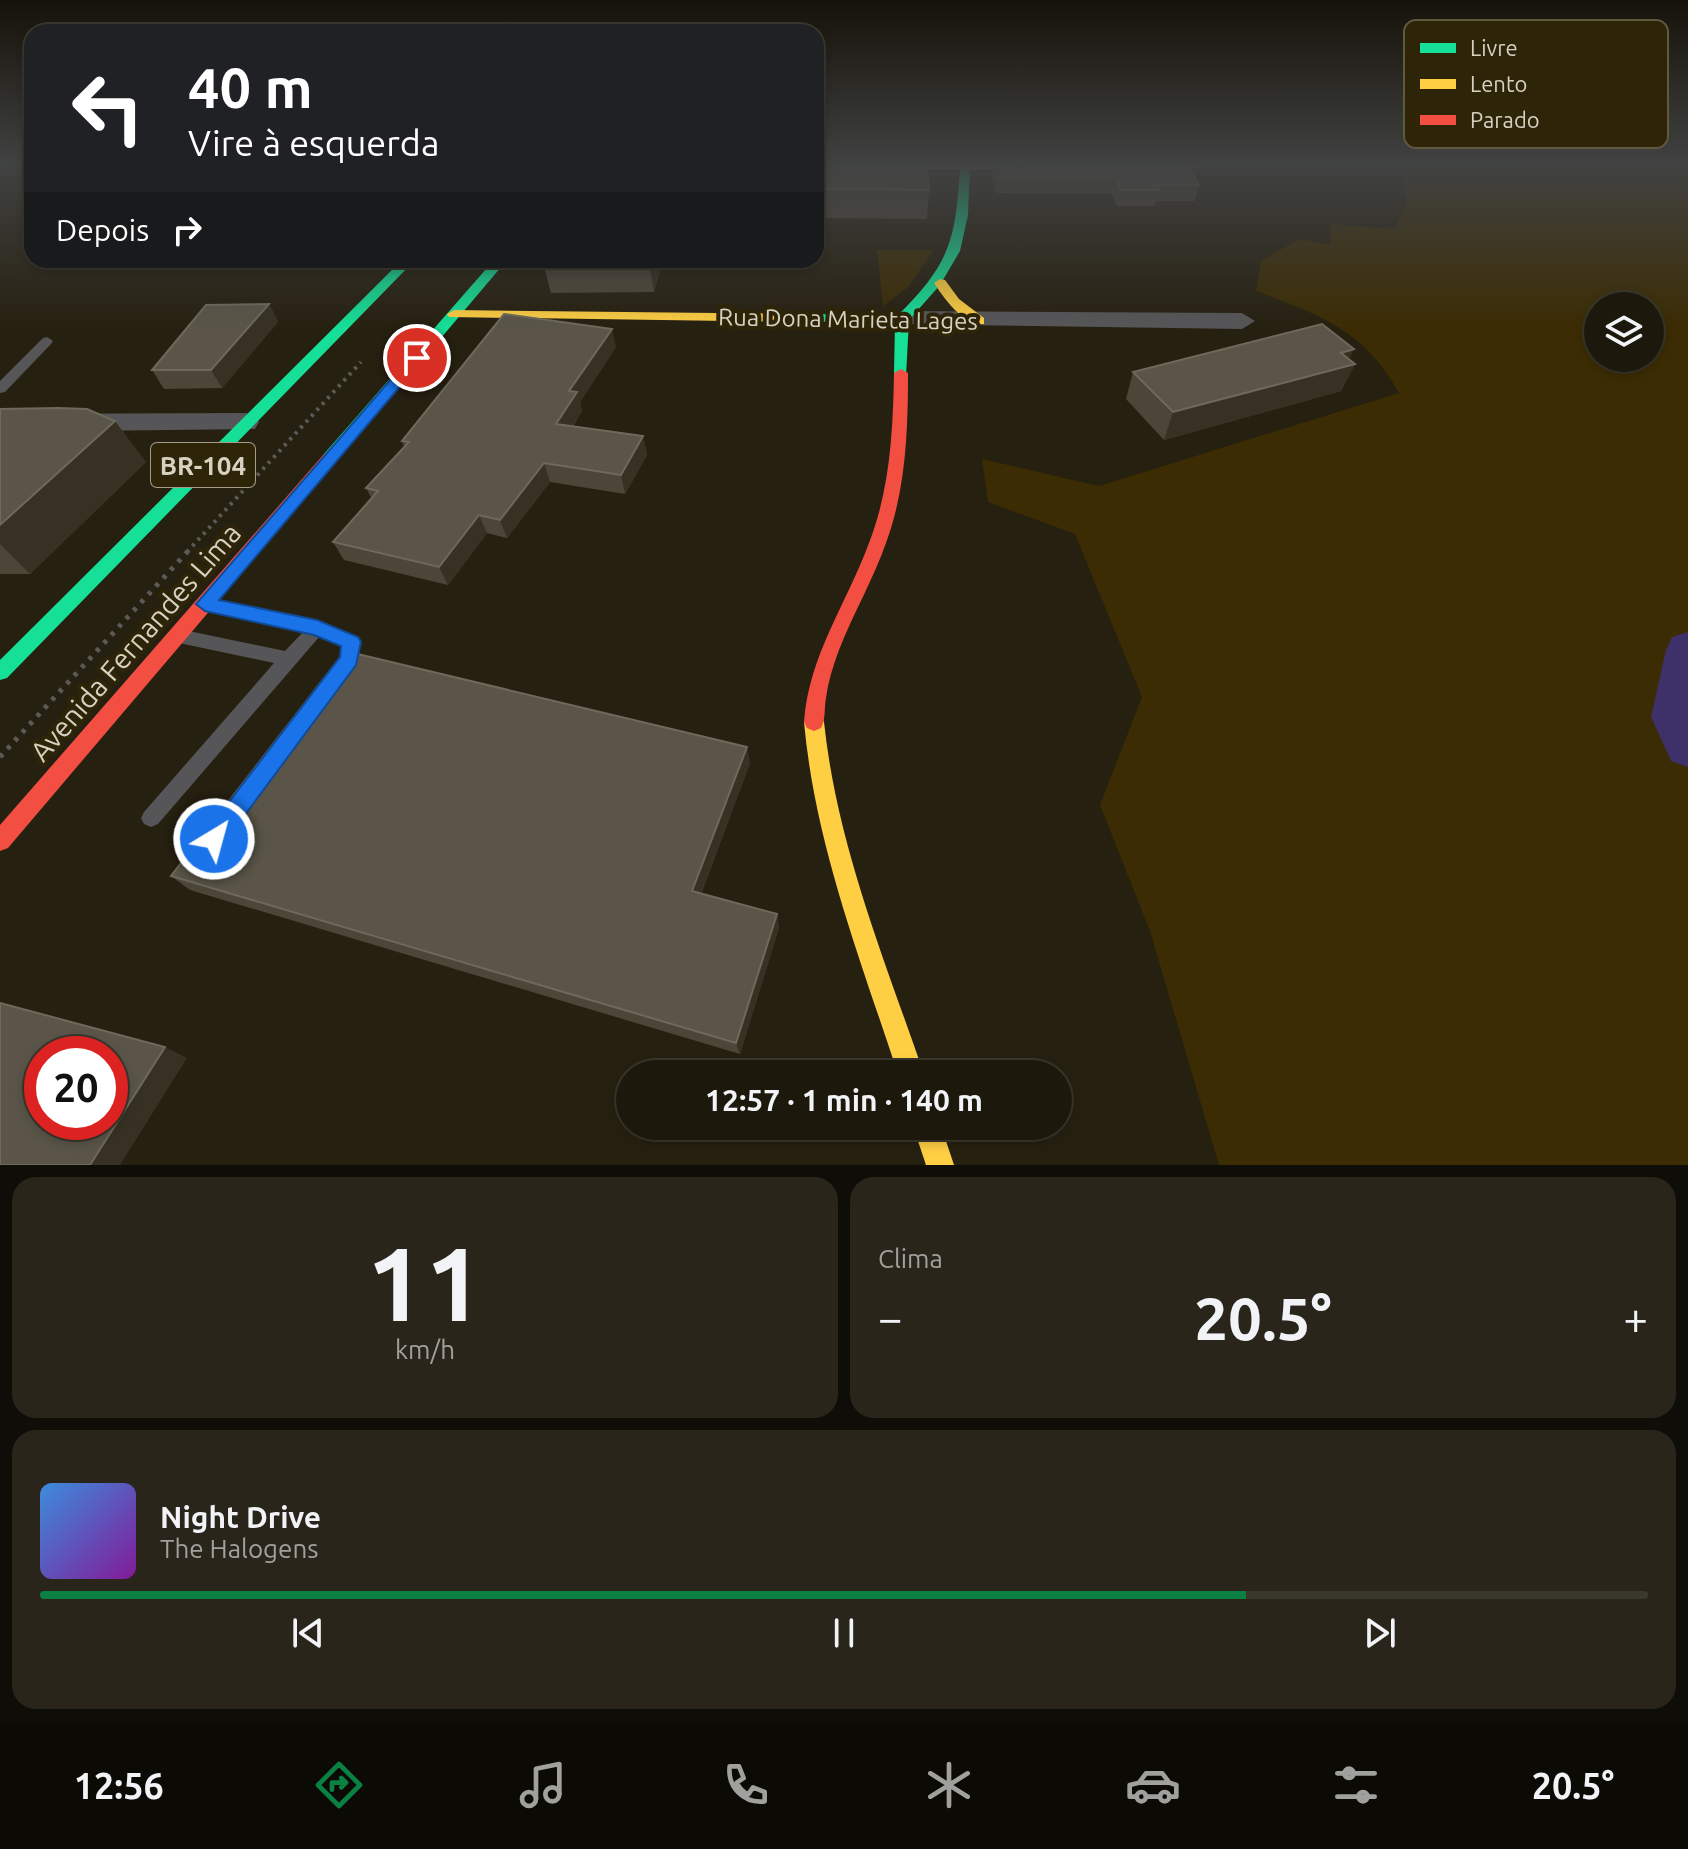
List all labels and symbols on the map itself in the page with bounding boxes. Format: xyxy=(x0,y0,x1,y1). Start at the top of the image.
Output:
legend xyxy=(1404,20,1668,148)
text: Livre xyxy=(1470,35,1518,60)
text: Lento xyxy=(1470,71,1527,96)
text: Parado xyxy=(1470,107,1540,132)
street label: Rua Dona Marieta Lages xyxy=(718,303,978,335)
pin xyxy=(383,324,451,392)
road number: BR-104 xyxy=(151,443,255,487)
street label: Avenida Fernandes Lima xyxy=(24,517,246,767)
position arrow xyxy=(172,797,256,881)
speed limit sign: 20 xyxy=(24,1036,128,1140)

